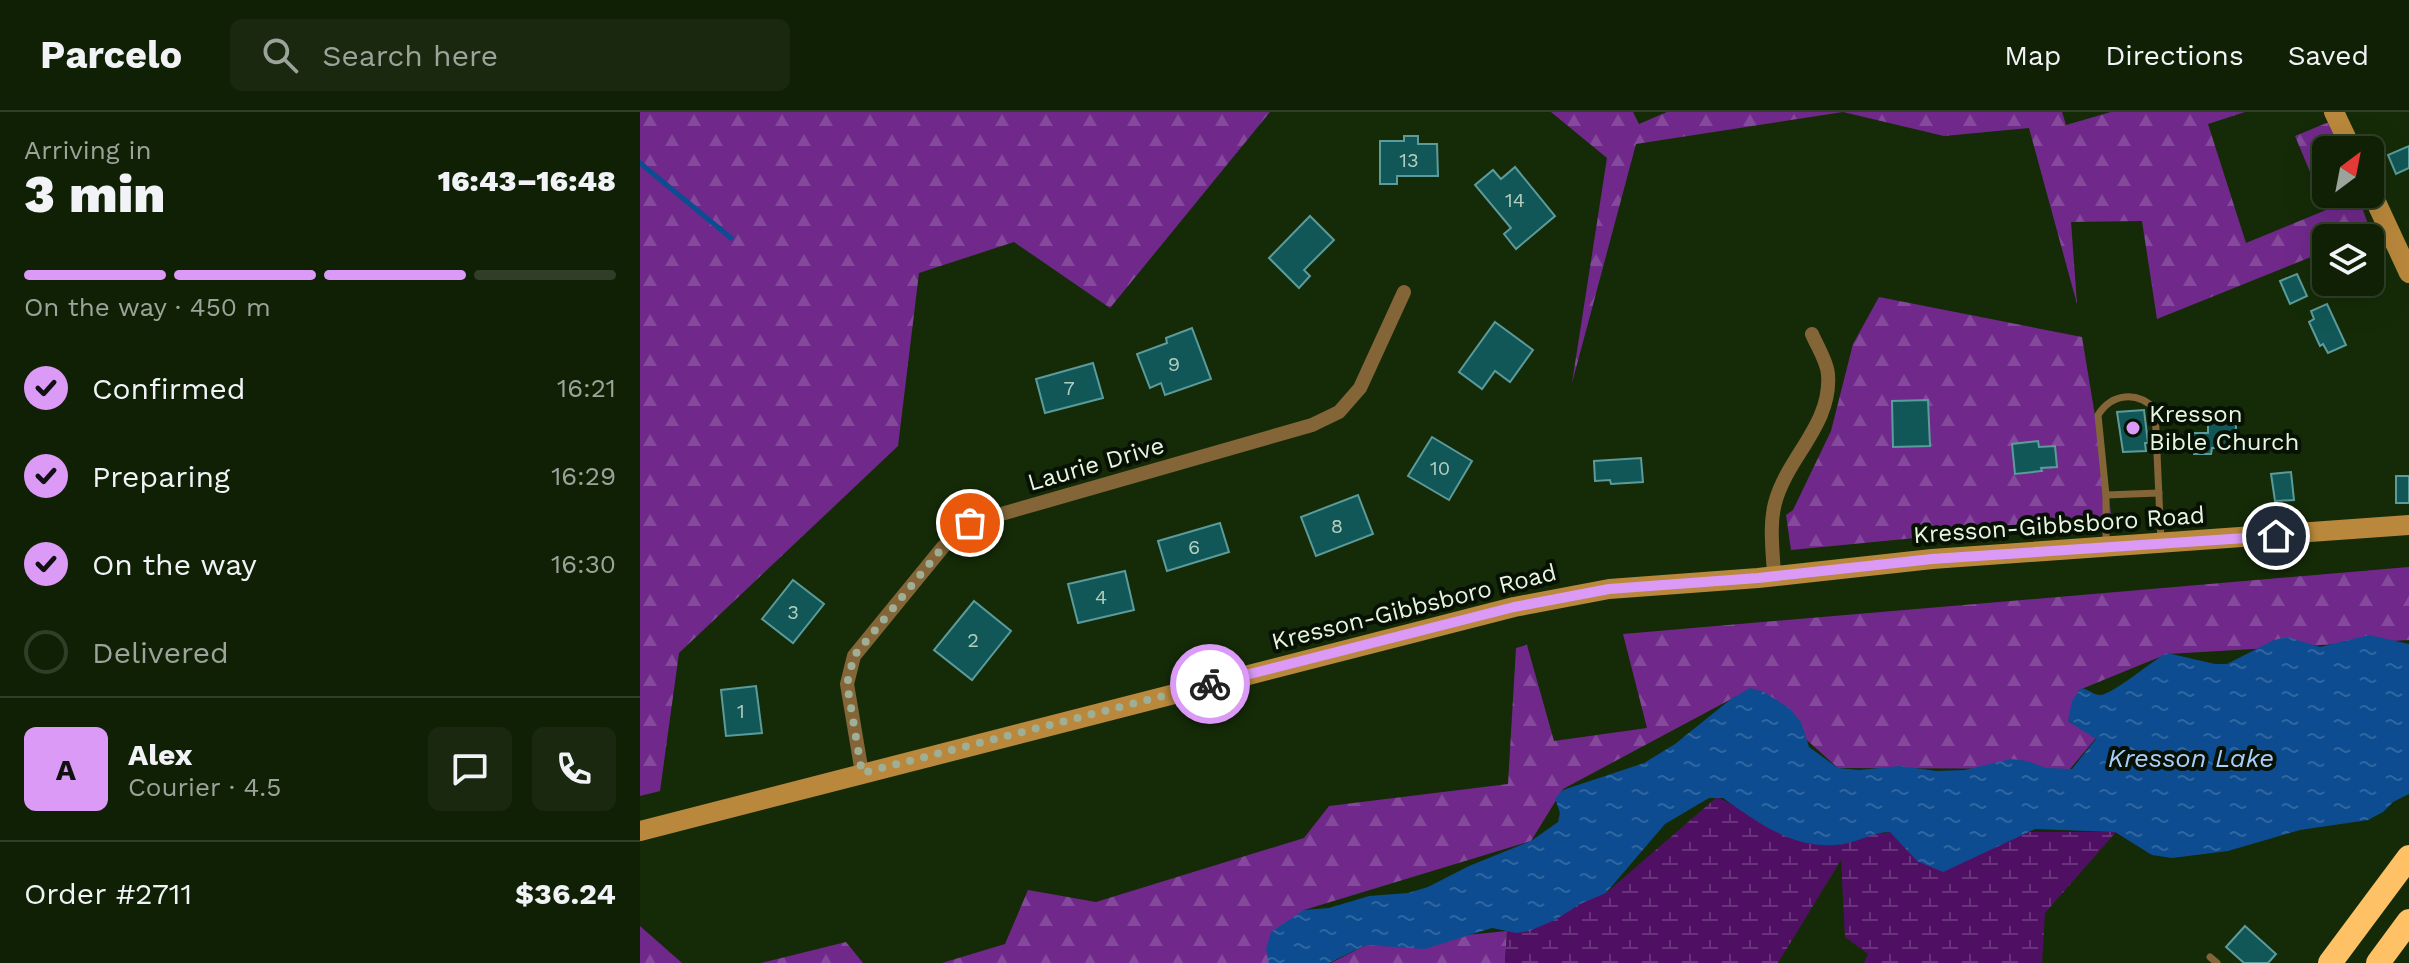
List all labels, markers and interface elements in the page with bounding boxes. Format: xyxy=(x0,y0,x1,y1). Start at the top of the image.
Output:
search box xyxy=(230,19,790,91)
text: Parcelo xyxy=(40,33,182,77)
icon: search xyxy=(258,33,302,77)
text: Search here xyxy=(322,38,498,73)
text: Map xyxy=(2004,39,2061,72)
text: Directions xyxy=(2105,39,2244,72)
text: Saved xyxy=(2288,39,2369,72)
text: Arriving in xyxy=(24,135,152,165)
north arrow xyxy=(2312,136,2384,208)
map controls xyxy=(2312,136,2384,296)
house number: 13 xyxy=(1399,148,1419,172)
text: 16:43–16:48 xyxy=(438,163,616,198)
text: 3 min xyxy=(24,164,166,225)
house number: 14 xyxy=(1505,188,1525,212)
button: layers xyxy=(2312,224,2384,296)
text: On the way · 450 m xyxy=(24,292,271,322)
house number: 9 xyxy=(1168,352,1180,376)
icon: check xyxy=(24,366,68,410)
text: Confirmed xyxy=(92,371,246,406)
text: 16:21 xyxy=(557,373,616,403)
house number: 7 xyxy=(1063,376,1075,400)
place label: Kresson Bible Church xyxy=(2149,400,2299,456)
marker: Kresson Bible Church xyxy=(2124,419,2142,437)
street label: Laurie Drive xyxy=(1025,431,1167,497)
icon: check xyxy=(24,454,68,498)
house number: 10 xyxy=(1430,456,1450,480)
text: Preparing xyxy=(92,459,230,494)
text: 16:29 xyxy=(551,461,616,491)
pin xyxy=(936,489,1004,557)
icon: bag xyxy=(948,501,992,545)
street label: Kresson-Gibbsboro Road xyxy=(1912,501,2206,549)
pin xyxy=(2242,502,2310,570)
house number: 8 xyxy=(1331,514,1343,538)
icon: home xyxy=(2254,514,2298,558)
house number: 6 xyxy=(1188,535,1200,559)
icon: check xyxy=(24,542,68,586)
text: On the way xyxy=(92,547,257,582)
text: 16:30 xyxy=(551,549,616,579)
street label: Kresson-Gibbsboro Road xyxy=(1269,558,1559,656)
house number: 4 xyxy=(1095,585,1107,609)
house number: 3 xyxy=(787,600,799,624)
house number: 2 xyxy=(967,628,979,652)
text: Delivered xyxy=(92,635,229,670)
courier xyxy=(1170,644,1250,724)
icon: bike xyxy=(1188,662,1232,706)
house number: 1 xyxy=(737,699,745,723)
button: chat xyxy=(428,727,512,811)
button: phone xyxy=(532,727,616,811)
text: Alex xyxy=(128,737,192,772)
water label: Kresson Lake xyxy=(2108,743,2274,773)
text: A xyxy=(56,752,76,787)
text: Courier · 4.5 xyxy=(128,772,281,802)
text: Order #2711 xyxy=(24,876,192,911)
text: $36.24 xyxy=(515,876,616,911)

